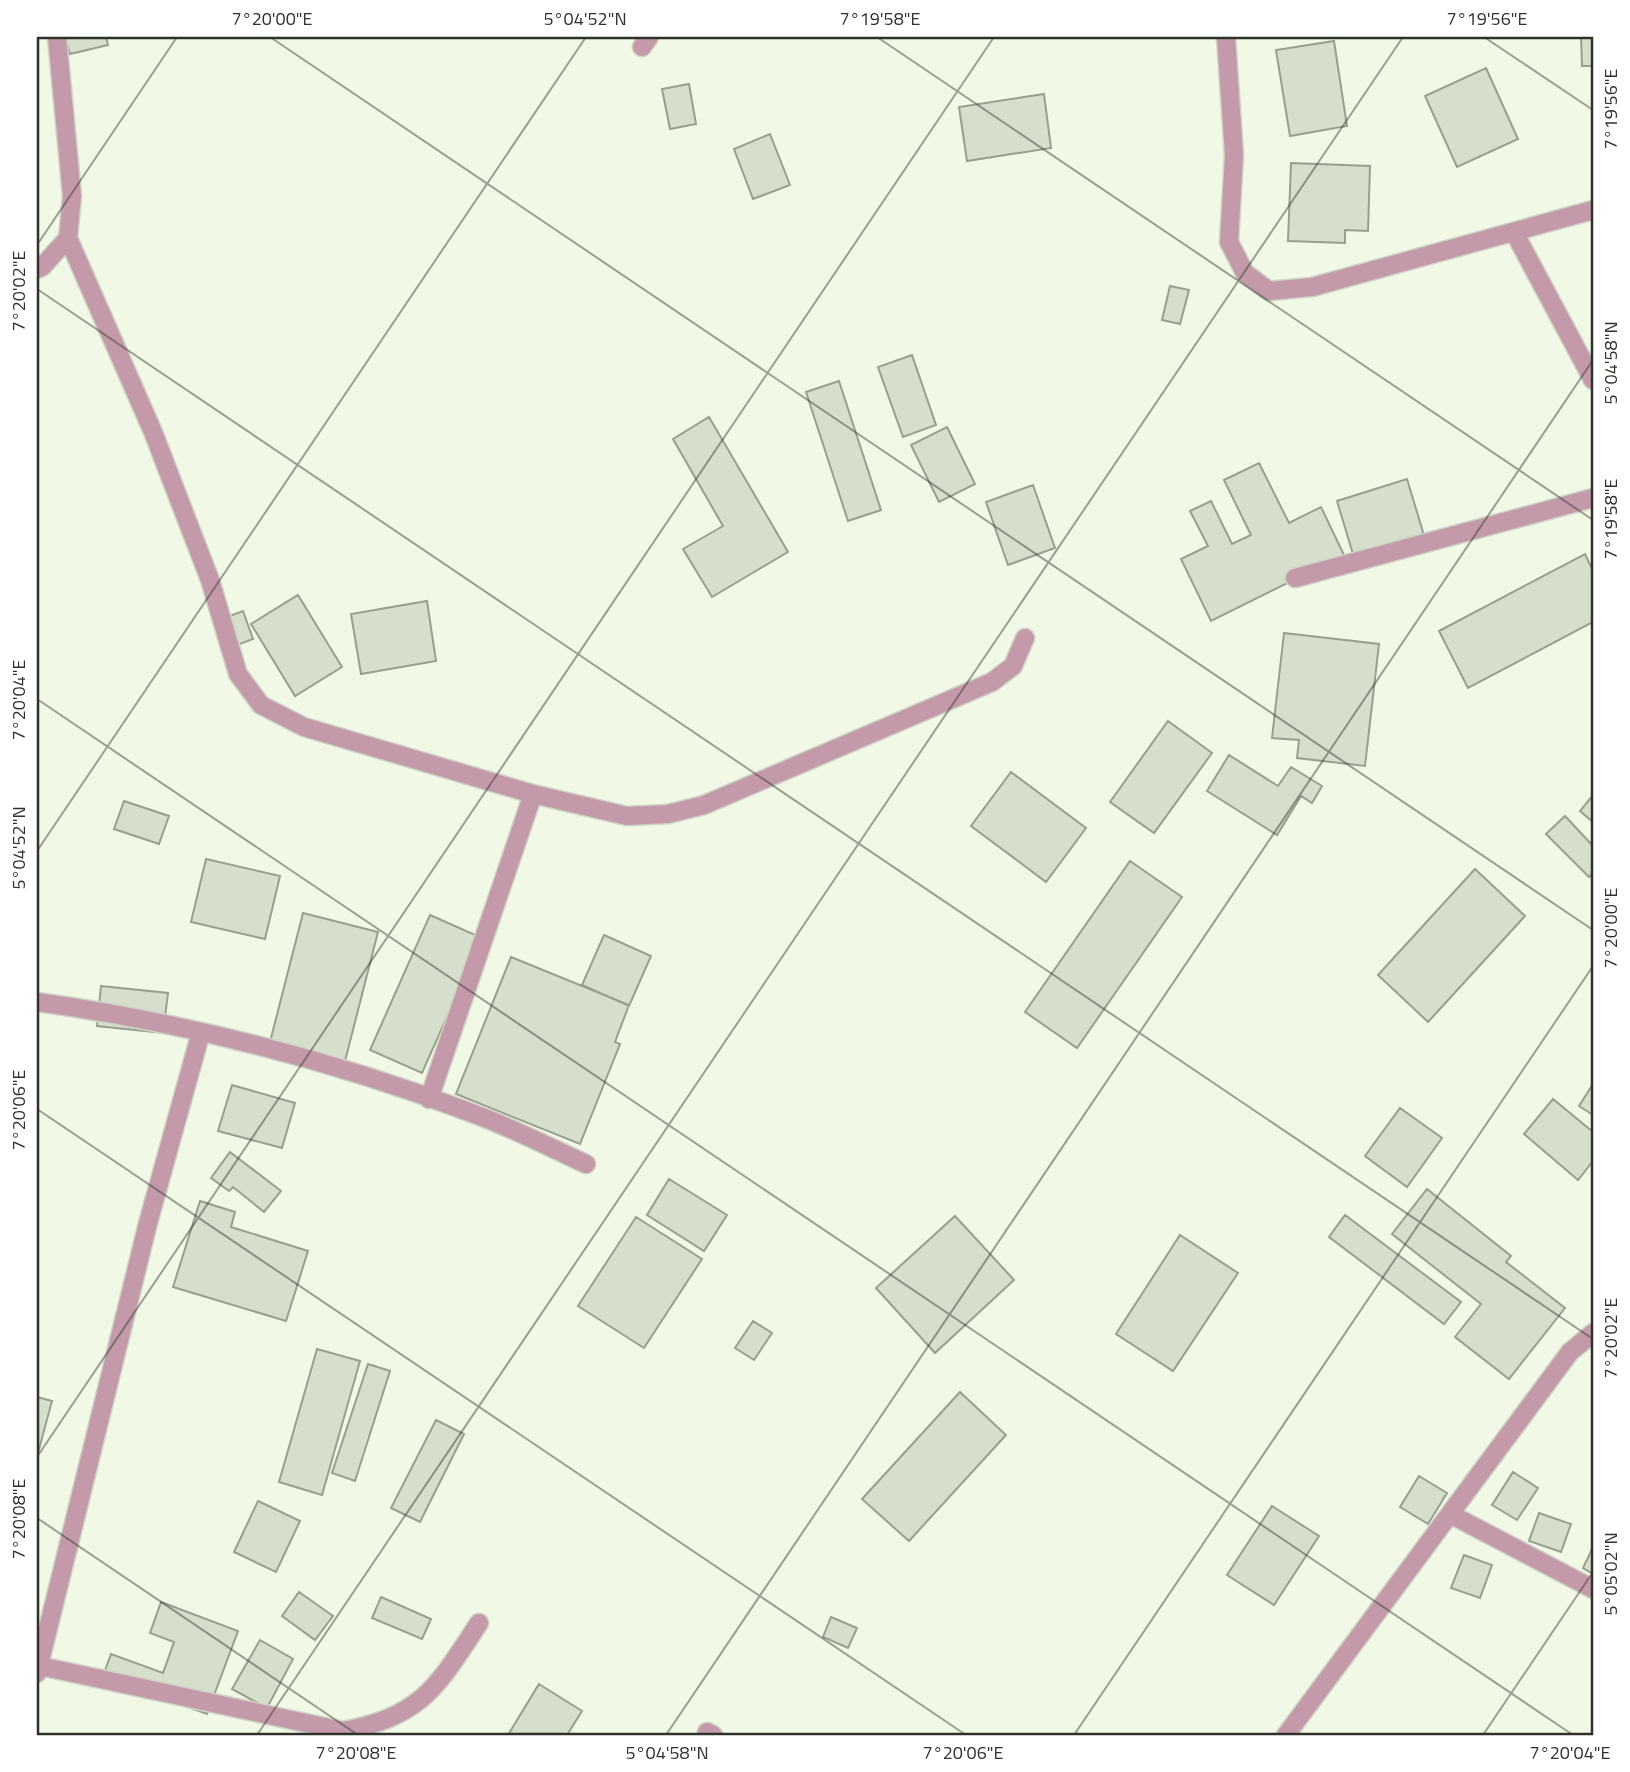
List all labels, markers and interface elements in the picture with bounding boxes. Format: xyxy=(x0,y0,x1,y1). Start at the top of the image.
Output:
text: 7°20'00"E xyxy=(232,5,312,32)
text: 5°04'52"N xyxy=(543,5,627,32)
text: 7°19'58"E xyxy=(840,5,920,32)
text: 7°19'56"E xyxy=(1447,5,1527,32)
text: 7°19'56"E xyxy=(1597,69,1624,149)
text: 7°20'02"E xyxy=(5,251,32,331)
text: 5°04'58"N xyxy=(1597,321,1624,405)
text: 7°19'58"E xyxy=(1597,479,1624,559)
text: 7°20'04"E xyxy=(5,660,32,740)
text: 5°04'52"N xyxy=(5,806,32,890)
text: 7°20'00"E xyxy=(1597,888,1624,968)
text: 7°20'06"E xyxy=(5,1070,32,1150)
text: 7°20'02"E xyxy=(1597,1298,1624,1378)
text: 7°20'08"E xyxy=(5,1479,32,1559)
text: 5°05'02"N xyxy=(1597,1532,1624,1616)
text: 7°20'08"E xyxy=(316,1739,396,1766)
text: 5°04'58"N xyxy=(625,1739,709,1766)
text: 7°20'06"E xyxy=(923,1739,1003,1766)
text: 7°20'04"E xyxy=(1530,1739,1610,1766)

